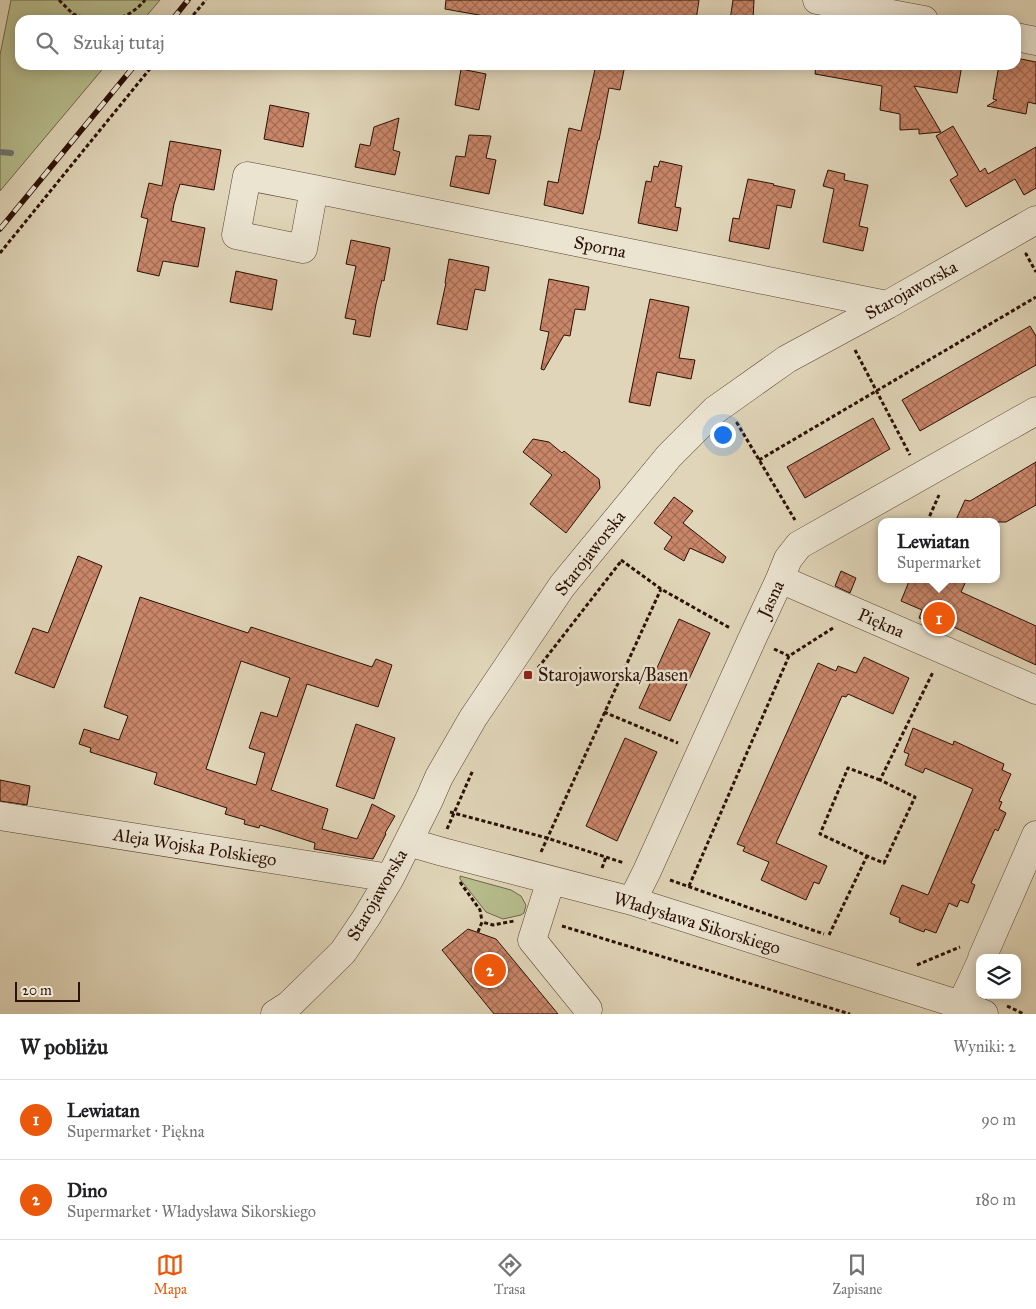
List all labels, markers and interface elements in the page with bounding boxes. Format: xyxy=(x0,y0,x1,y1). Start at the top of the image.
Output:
search box xyxy=(15,15,1021,70)
icon: search xyxy=(33,29,61,57)
text: Szukaj tutaj xyxy=(73,31,165,54)
street label: Sporna xyxy=(572,231,628,263)
street label: Starojaworska xyxy=(861,255,961,324)
your location xyxy=(710,422,736,448)
street label: Starojaworska xyxy=(550,506,630,600)
popup xyxy=(878,518,1000,583)
text: Lewiatan xyxy=(897,530,970,553)
text: Supermarket xyxy=(897,553,981,572)
street label: Jasna xyxy=(752,577,790,623)
pin: 1 xyxy=(923,599,955,637)
street label: Piękna xyxy=(854,603,908,643)
place label: Starojaworska/Basen xyxy=(538,664,689,686)
marker: Starojaworska/Basen xyxy=(522,669,534,681)
street label: Aleja Wojska Polskiego xyxy=(111,823,278,872)
street label: Starojaworska xyxy=(342,845,412,945)
street label: Władysława Sikorskiego xyxy=(610,887,783,960)
pin: 2 xyxy=(474,951,506,989)
map controls xyxy=(976,954,1021,999)
button: layers xyxy=(976,954,1021,999)
scale bar xyxy=(15,979,80,1002)
text: 20 m xyxy=(22,982,52,999)
text: W pobliżu xyxy=(20,1034,108,1060)
text: Wyniki: 2 xyxy=(953,1037,1016,1056)
text: Lewiatan xyxy=(67,1099,140,1122)
text: 1 xyxy=(33,1110,39,1129)
text: 90 m xyxy=(981,1110,1016,1129)
text: Supermarket · Piękna xyxy=(67,1122,204,1141)
text: Dino xyxy=(67,1179,107,1202)
text: 2 xyxy=(32,1190,40,1209)
text: 180 m xyxy=(975,1190,1016,1209)
text: Supermarket · Władysława Sikorskiego xyxy=(67,1202,316,1221)
tab: Mapa xyxy=(154,1251,187,1298)
tab: Trasa xyxy=(494,1251,525,1298)
tab: Zapisane xyxy=(832,1251,882,1298)

